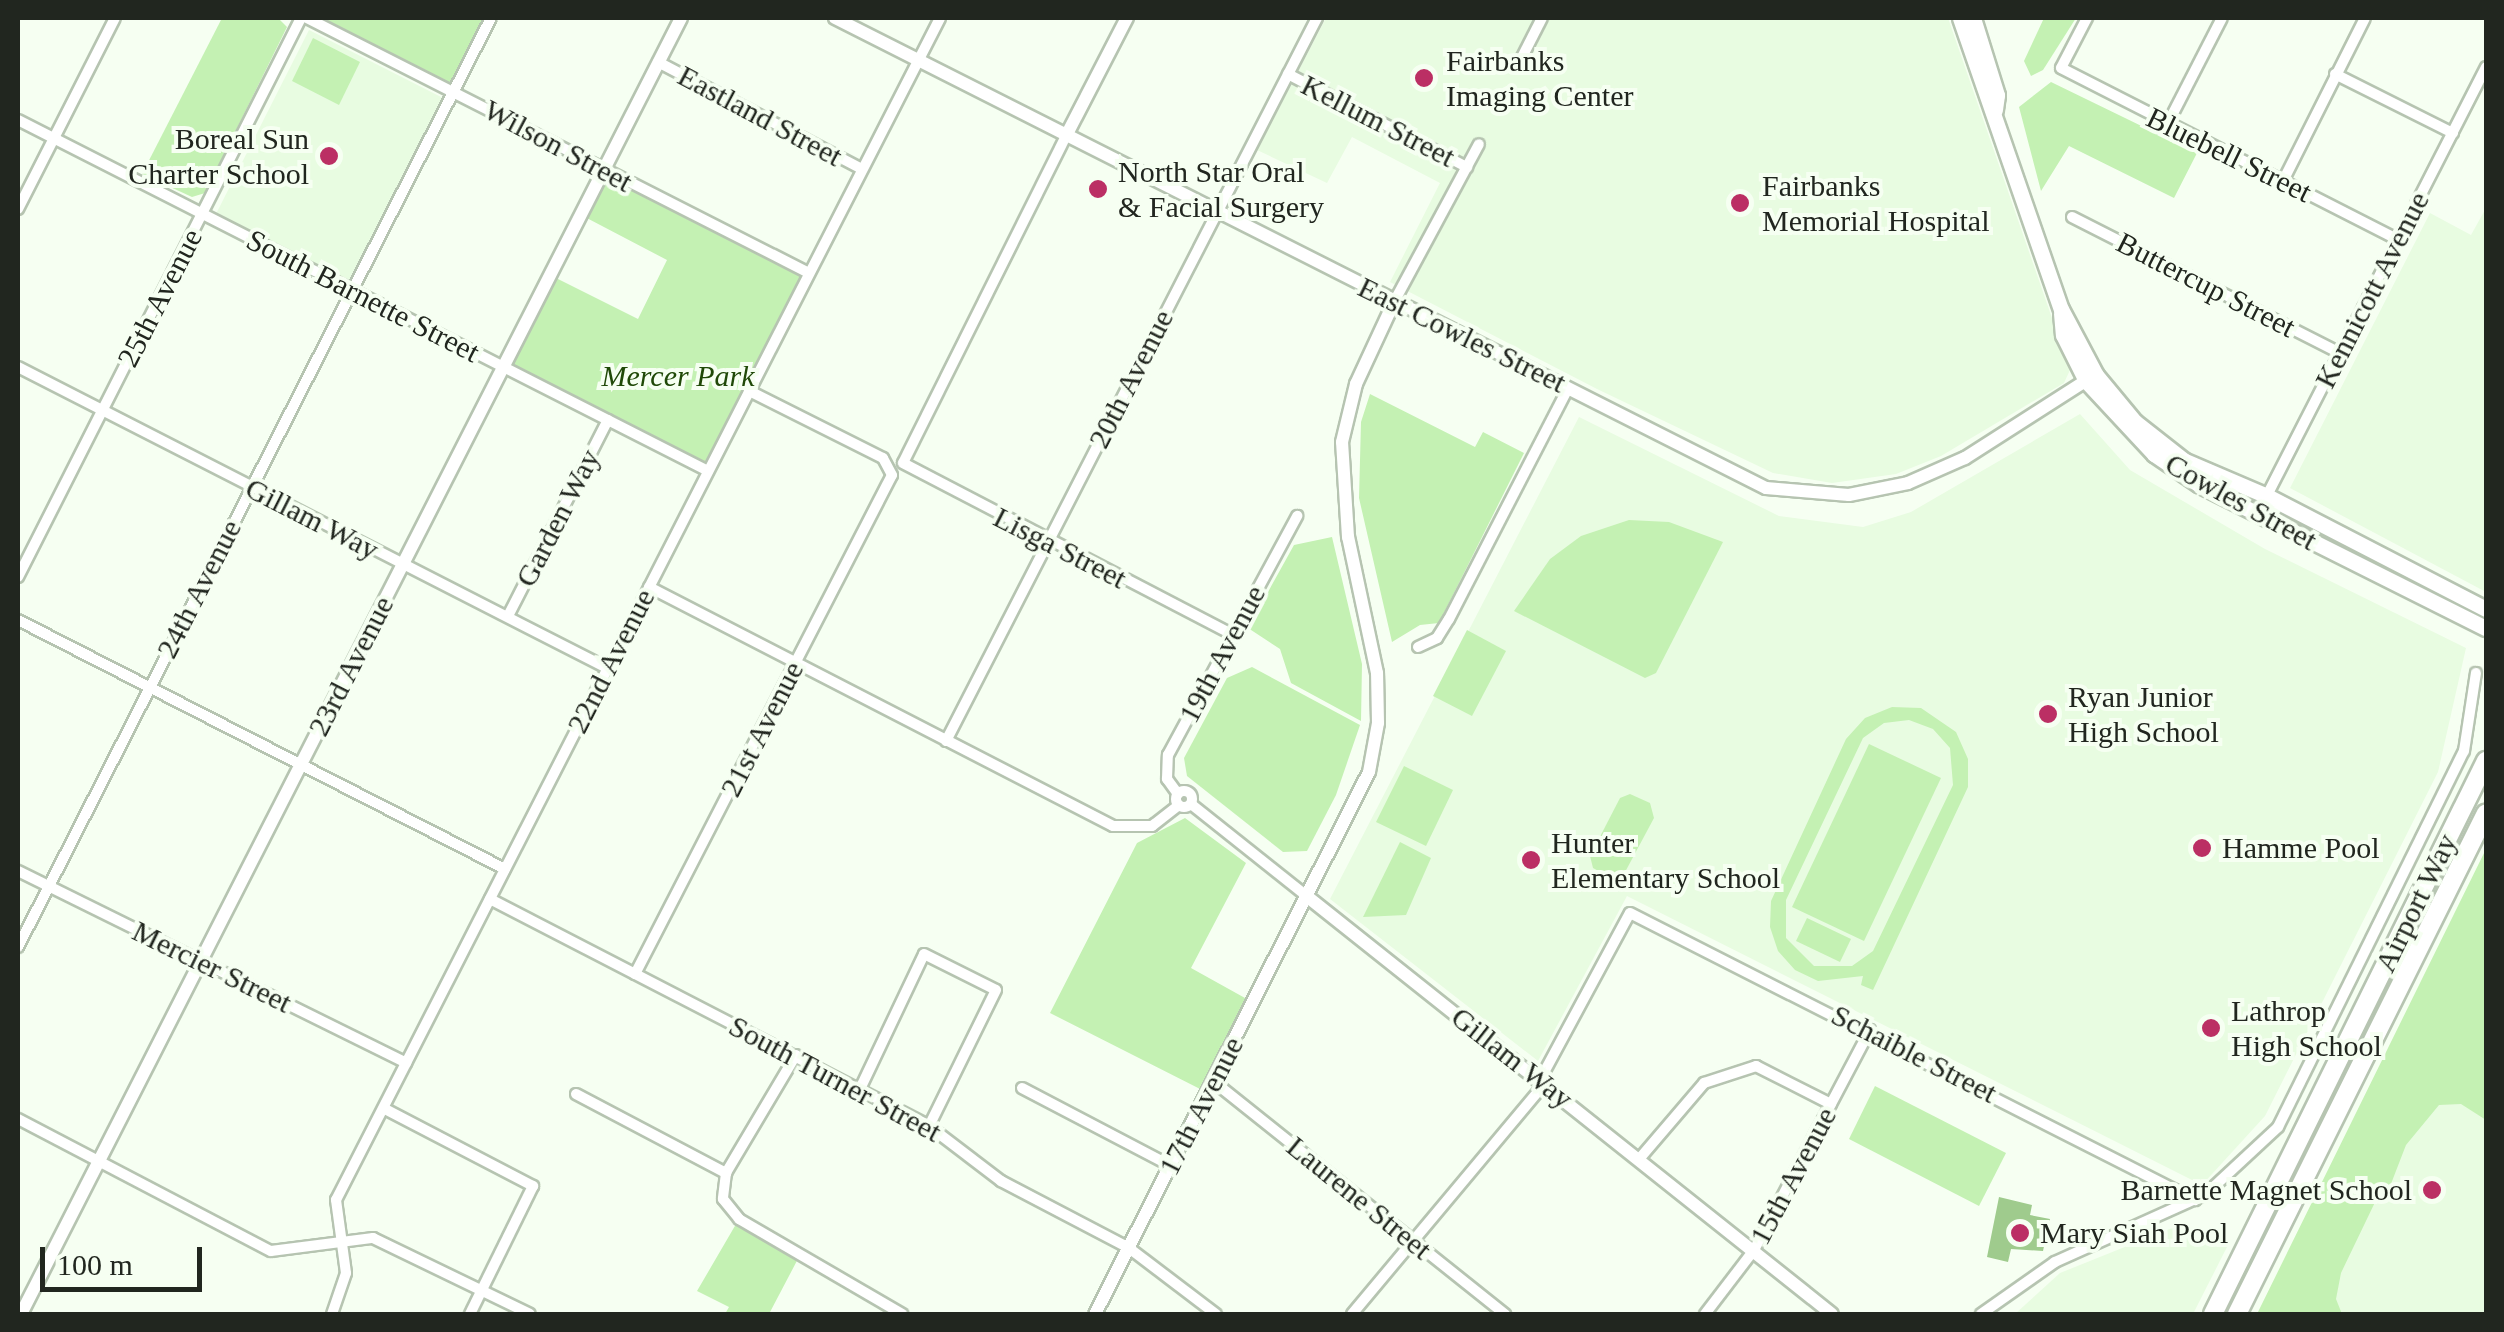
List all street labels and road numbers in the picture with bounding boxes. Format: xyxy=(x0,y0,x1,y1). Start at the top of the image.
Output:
street label: Eastland Street xyxy=(672,58,848,174)
street label: Kellum Street xyxy=(1295,67,1461,175)
street label: Wilson Street xyxy=(478,92,638,200)
street label: Bluebell Street xyxy=(2141,100,2317,210)
street label: Kennicott Avenue xyxy=(2307,185,2437,395)
street label: 25th Avenue xyxy=(109,222,211,374)
street label: South Barnette Street xyxy=(241,222,485,370)
street label: Buttercup Street xyxy=(2111,225,2301,345)
street label: East Cowles Street xyxy=(1352,269,1572,401)
street label: 20th Avenue xyxy=(1080,303,1182,455)
street label: Garden Way xyxy=(508,443,608,593)
street label: Cowles Street xyxy=(2159,446,2323,558)
street label: Gillam Way xyxy=(239,470,385,568)
street label: Lisga Street xyxy=(988,499,1132,597)
street label: 24th Avenue xyxy=(148,513,250,665)
street label: 19th Avenue xyxy=(1170,578,1274,730)
street label: 22nd Avenue xyxy=(559,582,663,740)
street label: 23rd Avenue xyxy=(300,589,402,743)
street label: 21st Avenue xyxy=(712,655,812,803)
street label: Airport Way xyxy=(2367,828,2465,978)
street label: Mercier Street xyxy=(127,913,297,1021)
street label: Schaible Street xyxy=(1825,997,2003,1111)
street label: Gillam Way xyxy=(1444,999,1580,1117)
street label: South Turner Street xyxy=(723,1008,947,1150)
street label: 17th Avenue xyxy=(1150,1030,1252,1182)
street label: 15th Avenue xyxy=(1741,1100,1845,1252)
street label: Laurene Street xyxy=(1279,1129,1439,1267)

